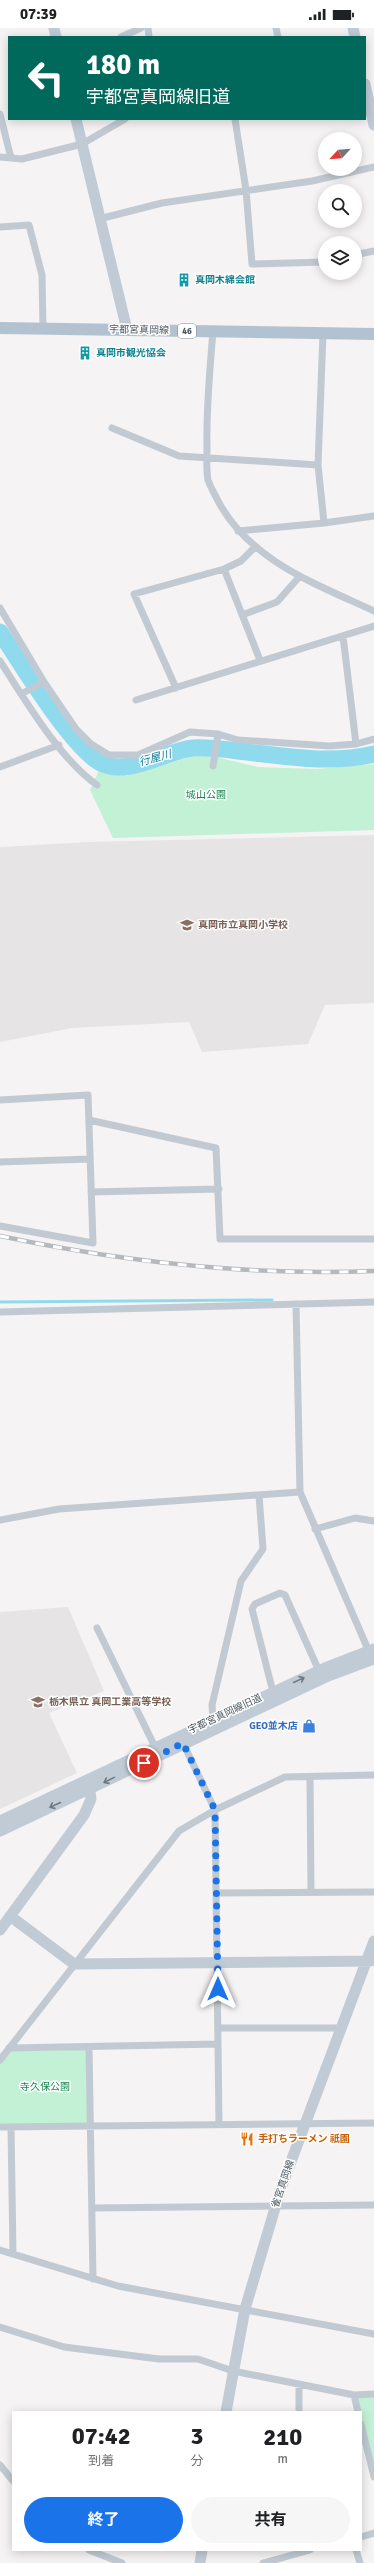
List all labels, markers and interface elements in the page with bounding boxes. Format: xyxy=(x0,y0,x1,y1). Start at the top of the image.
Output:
text: 07:39 xyxy=(20,5,57,23)
text: 180 m xyxy=(86,48,160,82)
icon: left xyxy=(20,52,72,104)
text: 宇都宮真岡線旧道 xyxy=(86,86,230,108)
north arrow xyxy=(318,132,362,176)
map controls xyxy=(318,132,362,280)
button: search xyxy=(318,184,362,228)
button: layers xyxy=(318,236,362,280)
building icon: 真岡木綿会館 xyxy=(176,272,192,288)
place label: 真岡木綿会館 xyxy=(195,274,255,286)
street label: 宇都宮真岡線 xyxy=(109,323,169,337)
road number: 46 xyxy=(178,324,196,338)
building icon: 真岡市観光協会 xyxy=(77,345,93,361)
place label: 真岡市観光協会 xyxy=(96,347,166,359)
water label: 行屋川 xyxy=(137,747,174,769)
park label: 城山公園 xyxy=(186,789,226,801)
school or university icon: 真岡市立真岡小学校 xyxy=(179,917,195,933)
place label: 真岡市立真岡小学校 xyxy=(198,919,288,931)
one-way arrow xyxy=(293,1676,305,1683)
street label: 宇都宮真岡線旧道 xyxy=(186,1692,264,1736)
school or university icon: 栃木県立 真岡工業高等学校 xyxy=(30,1694,46,1710)
place label: 栃木県立 真岡工業高等学校 xyxy=(49,1696,171,1708)
shop icon: GEO並木店 xyxy=(301,1718,317,1734)
place label: GEO並木店 xyxy=(249,1720,298,1732)
pin xyxy=(127,1746,161,1780)
icon: arrive xyxy=(133,1752,155,1774)
one-way arrow xyxy=(104,1777,116,1784)
one-way arrow xyxy=(50,1802,62,1809)
position arrow xyxy=(197,1968,239,2010)
park label: 寺久保公園 xyxy=(20,2081,70,2093)
restaurant icon: 手打ちラーメン 祇園 xyxy=(239,2131,255,2147)
place label: 手打ちラーメン 祇園 xyxy=(258,2133,350,2145)
street label: 雀宮真岡線 xyxy=(269,2158,297,2210)
text: 07:42 xyxy=(72,2421,131,2451)
text: 3 xyxy=(191,2421,203,2451)
text: 210 xyxy=(263,2422,302,2452)
text: m xyxy=(278,2451,288,2467)
text: 到着 xyxy=(88,2453,114,2469)
text: 分 xyxy=(190,2453,204,2469)
button: 終了 xyxy=(24,2497,183,2543)
button: 共有 xyxy=(191,2497,350,2543)

